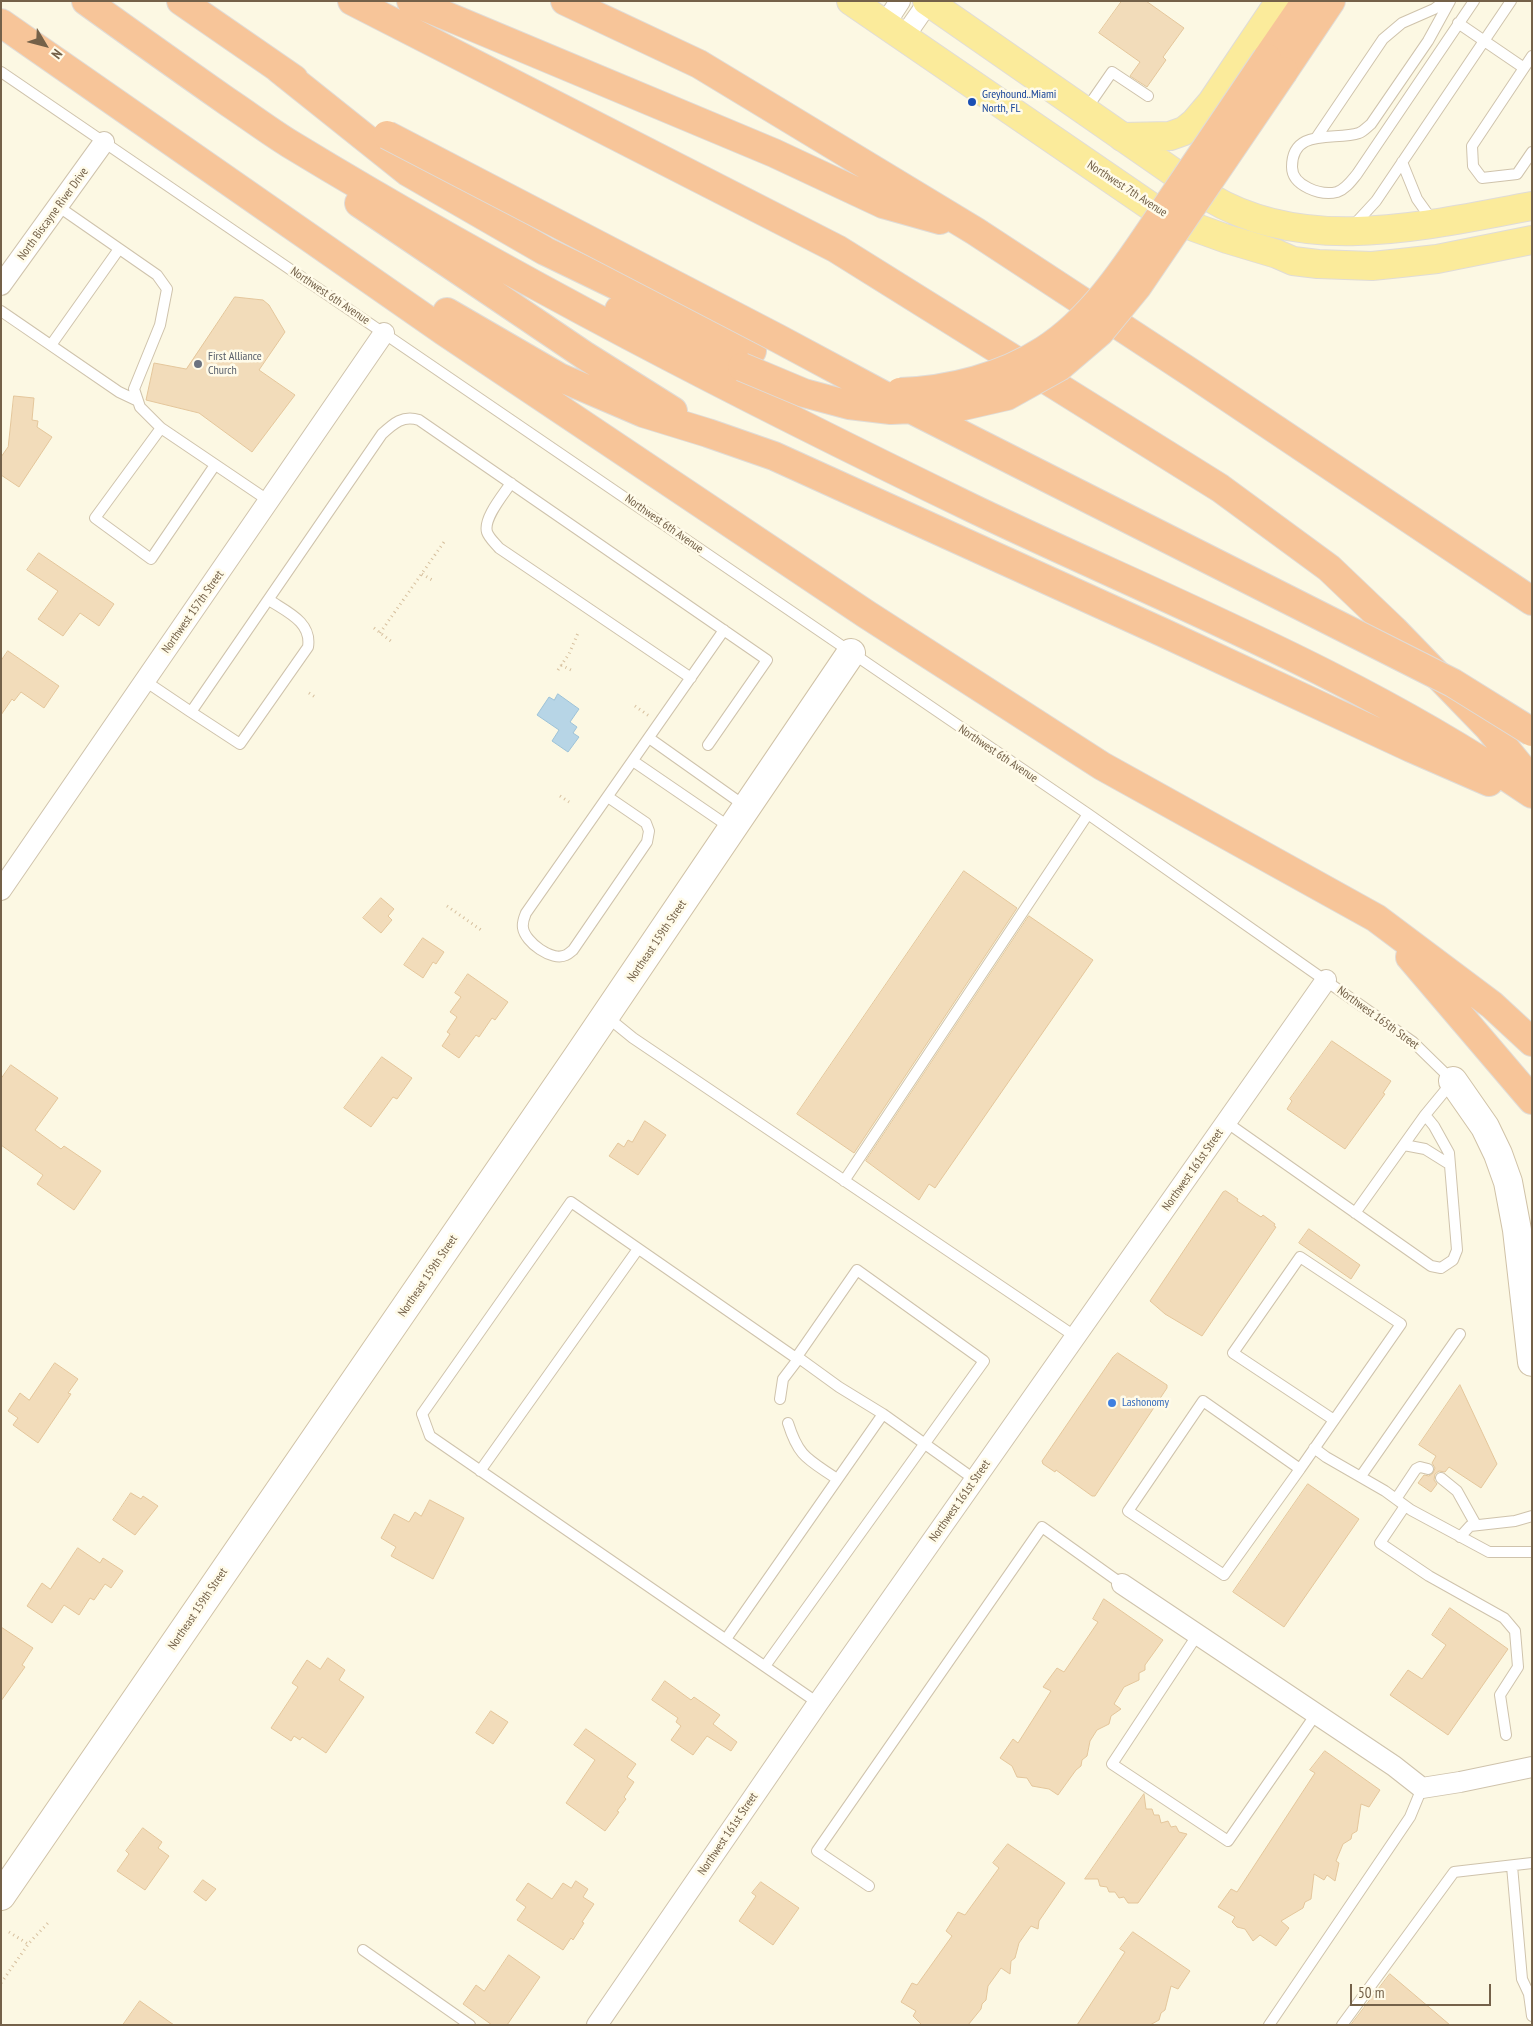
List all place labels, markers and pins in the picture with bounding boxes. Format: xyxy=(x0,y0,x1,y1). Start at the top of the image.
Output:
place label: Greyhound..Miami North, FL xyxy=(982,88,1056,116)
marker: Greyhound..Miami North, FL xyxy=(966,96,978,108)
place label: First Alliance Church xyxy=(208,350,262,378)
marker: First Alliance Church xyxy=(192,358,204,370)
place label: Lashonomy xyxy=(1122,1396,1169,1410)
marker: Lashonomy xyxy=(1106,1397,1118,1409)

